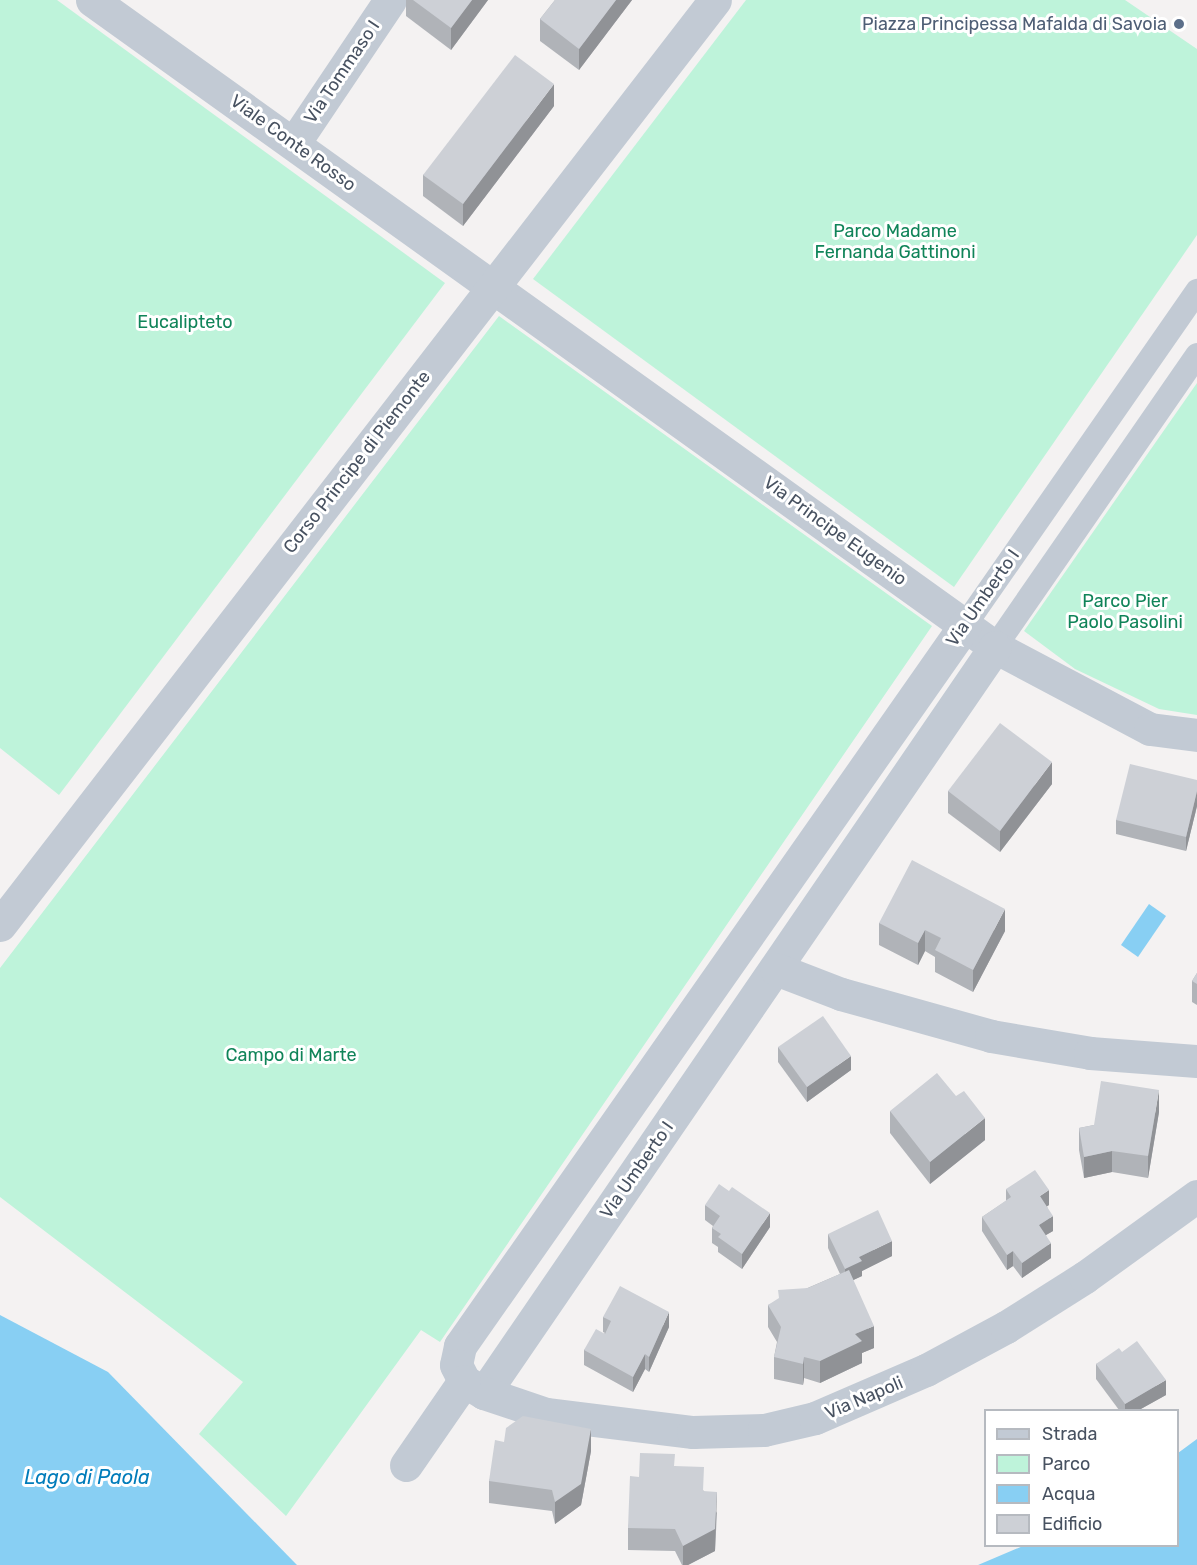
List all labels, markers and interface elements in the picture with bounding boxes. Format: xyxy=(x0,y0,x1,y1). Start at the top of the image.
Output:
place label: Piazza Principessa Mafalda di Savoia xyxy=(862,13,1167,35)
street label: Via Tommaso I xyxy=(299,16,385,128)
marker: Piazza Principessa Mafalda di Savoia xyxy=(1172,17,1186,31)
street label: Viale Conte Rosso xyxy=(226,90,360,196)
park label: Parco Madame Fernanda Gattinoni xyxy=(814,221,976,264)
park label: Eucalipteto xyxy=(137,311,233,333)
street label: Corso Principe di Piemonte xyxy=(279,366,435,558)
street label: Via Principe Eugenio xyxy=(759,472,911,590)
street label: Via Umberto I xyxy=(942,545,1024,651)
park label: Parco Pier Paolo Pasolini xyxy=(1067,591,1183,634)
park label: Campo di Marte xyxy=(225,1044,357,1066)
street label: Via Umberto I xyxy=(596,1117,678,1223)
street label: Via Napoli xyxy=(822,1372,906,1424)
legend xyxy=(984,1409,1179,1547)
text: Strada xyxy=(1042,1423,1098,1445)
text: Parco xyxy=(1042,1453,1090,1475)
water label: Lago di Paola xyxy=(24,1465,150,1489)
text: Acqua xyxy=(1042,1483,1095,1505)
text: Edificio xyxy=(1042,1513,1102,1535)

